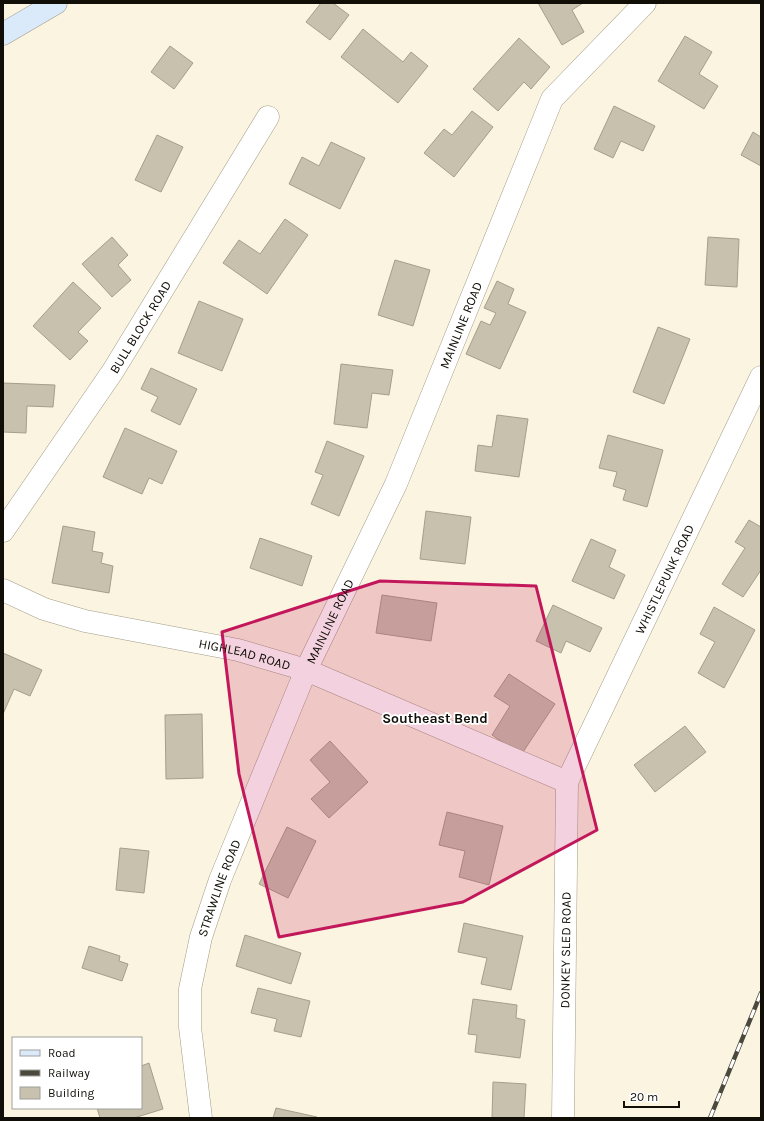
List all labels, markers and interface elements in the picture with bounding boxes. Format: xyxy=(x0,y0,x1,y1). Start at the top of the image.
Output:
street label: BULL BLOCK ROAD xyxy=(106,278,174,376)
street label: MAINLINE ROAD xyxy=(436,279,485,371)
street label: WHISTLEPUNK ROAD xyxy=(632,522,697,636)
street label: MAINLINE ROAD xyxy=(303,576,356,666)
street label: HIGHLEAD ROAD xyxy=(197,635,292,673)
district label: Southeast Bend xyxy=(382,710,488,727)
street label: STRAWLINE ROAD xyxy=(194,837,243,939)
street label: DONKEY SLED ROAD xyxy=(557,892,573,1008)
legend xyxy=(12,1037,142,1109)
text: Road xyxy=(48,1046,76,1060)
text: Railway xyxy=(48,1066,90,1080)
scale bar xyxy=(624,1083,679,1109)
text: Building xyxy=(48,1086,95,1100)
text: 20 m xyxy=(630,1090,658,1104)

